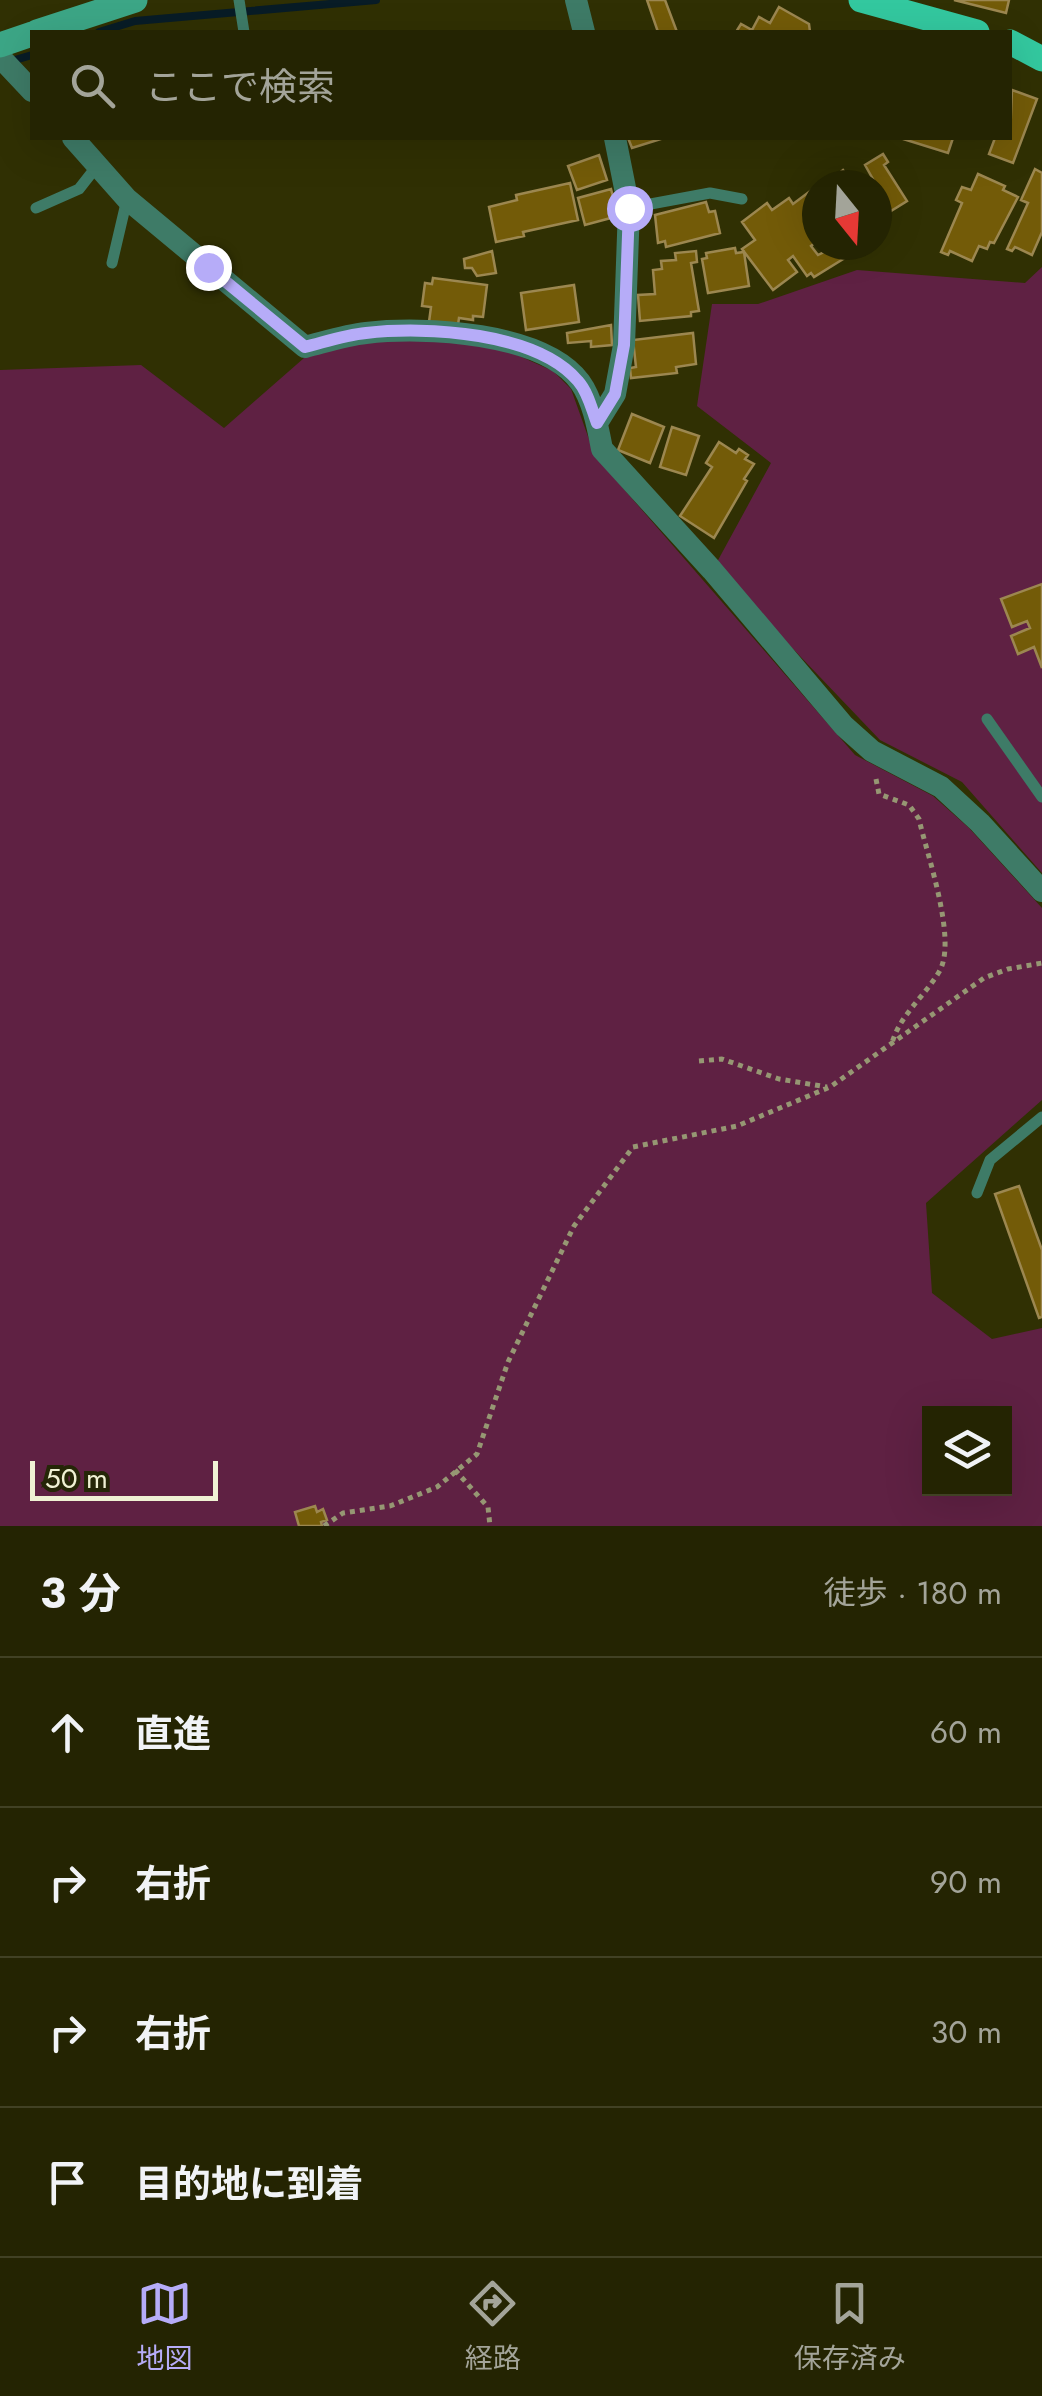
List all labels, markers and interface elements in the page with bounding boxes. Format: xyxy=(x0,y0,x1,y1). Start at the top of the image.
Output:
search box xyxy=(30,30,1012,140)
icon: search xyxy=(65,58,120,113)
text: ここで検索 xyxy=(145,59,335,114)
north arrow xyxy=(802,170,892,260)
route start xyxy=(607,186,653,232)
route end xyxy=(186,245,232,291)
map controls xyxy=(922,1406,1012,1496)
button: layers xyxy=(922,1406,1012,1496)
scale bar xyxy=(30,1456,218,1500)
text: 50 m xyxy=(45,1458,108,1499)
text: 3 分 xyxy=(40,1563,121,1624)
text: 徒歩 · 180 m xyxy=(824,1570,1002,1616)
icon: ahead xyxy=(40,1705,95,1760)
text: 直進 xyxy=(135,1706,211,1761)
text: 60 m xyxy=(930,1709,1002,1755)
icon: right xyxy=(40,1855,95,1910)
text: 右折 xyxy=(135,1856,211,1911)
text: 90 m xyxy=(930,1859,1002,1905)
icon: right xyxy=(40,2005,95,2060)
text: 右折 xyxy=(135,2006,211,2061)
text: 30 m xyxy=(931,2009,1002,2055)
icon: arrive xyxy=(40,2155,95,2210)
text: 目的地に到着 xyxy=(135,2156,363,2211)
tab: 地図 xyxy=(136,2276,192,2379)
tab: 経路 xyxy=(465,2276,521,2379)
tab: 保存済み xyxy=(794,2276,906,2379)

